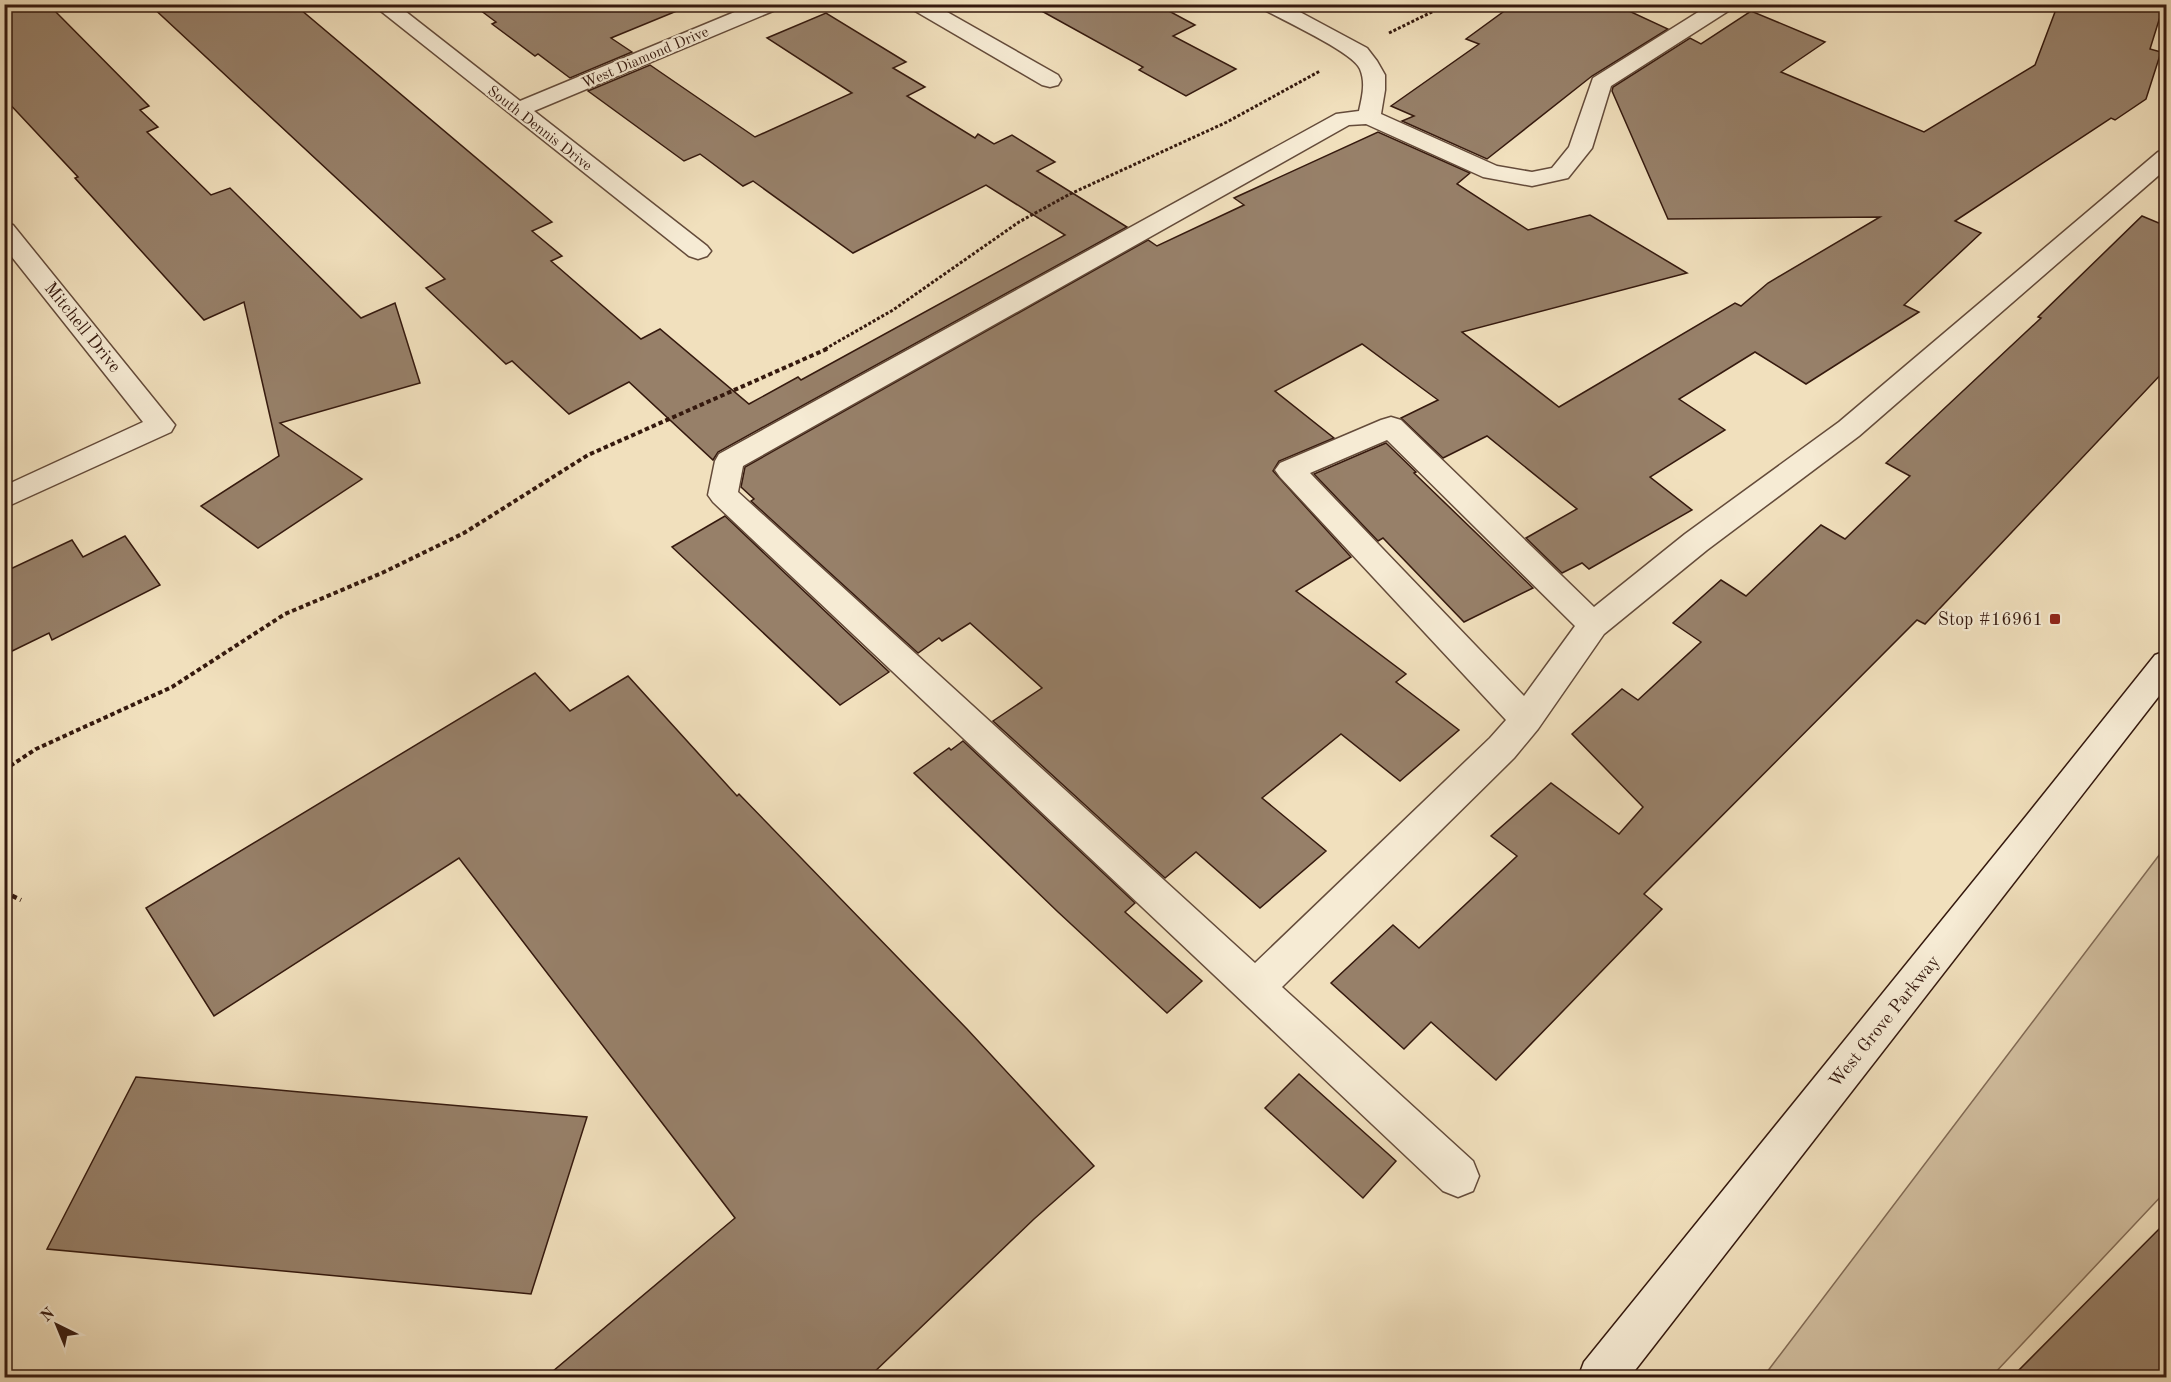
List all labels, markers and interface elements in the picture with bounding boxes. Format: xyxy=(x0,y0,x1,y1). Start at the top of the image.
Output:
street label: West Diamond Drive xyxy=(580,25,711,92)
street label: South Dennis Drive xyxy=(484,84,594,175)
street label: Mitchell Drive xyxy=(41,279,124,376)
place label: Stop #16961 xyxy=(1938,611,2043,629)
marker: Stop #16961 xyxy=(2048,612,2062,626)
street label: West Grove Parkway xyxy=(1826,952,1944,1091)
north arrow xyxy=(27,1295,87,1355)
text: N xyxy=(38,1305,59,1326)

